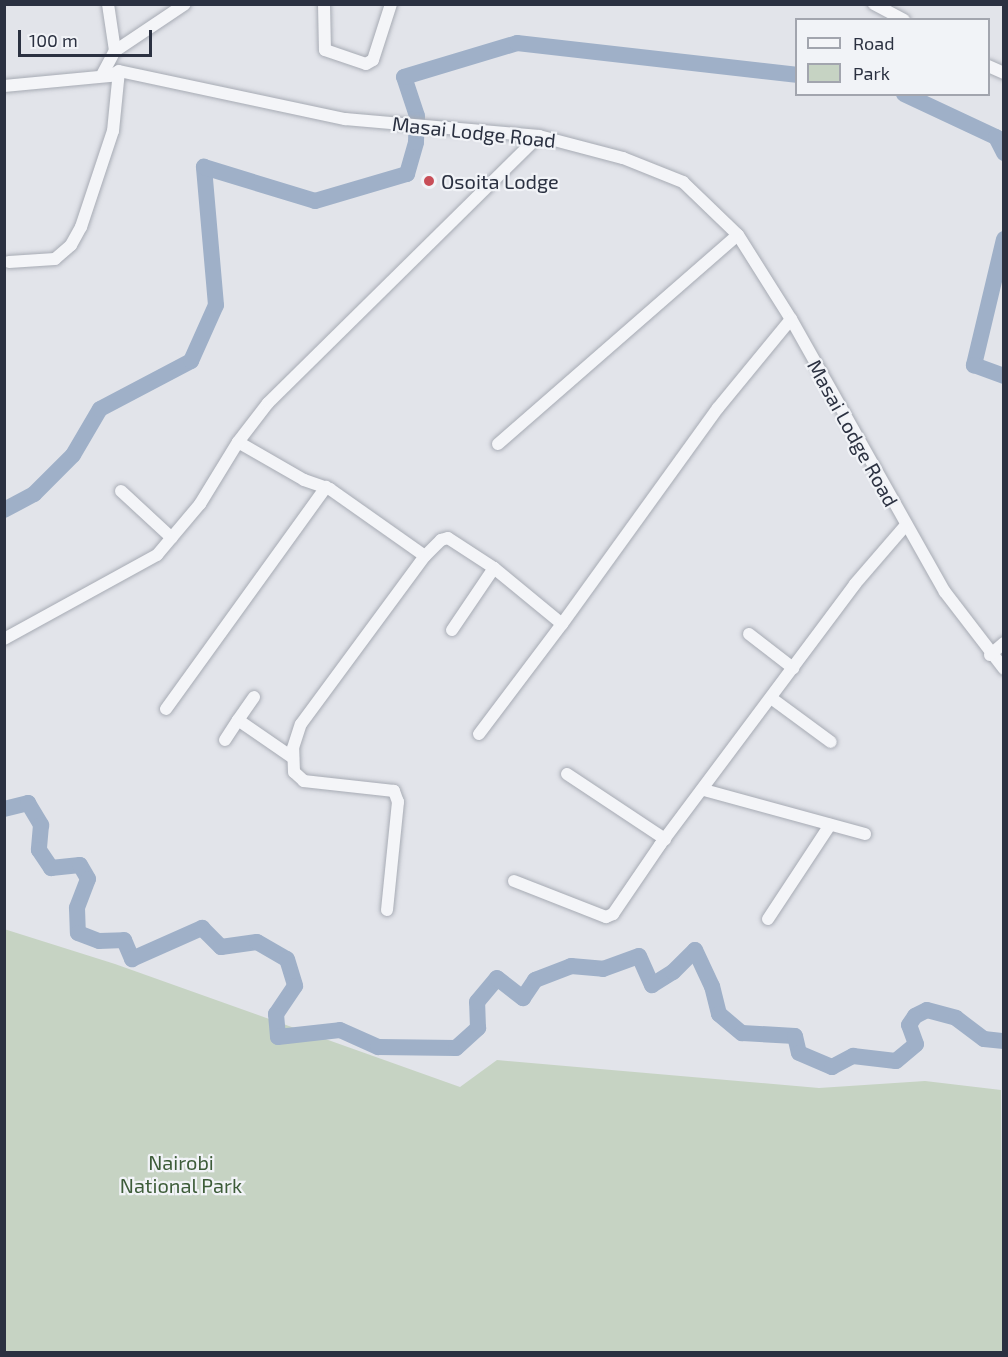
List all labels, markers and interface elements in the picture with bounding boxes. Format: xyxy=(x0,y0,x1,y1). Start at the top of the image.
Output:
scale bar xyxy=(21,18,154,56)
legend xyxy=(795,18,990,96)
text: 100 m xyxy=(29,29,78,51)
text: Road xyxy=(853,32,894,54)
text: Park xyxy=(853,62,890,84)
street label: Masai Lodge Road xyxy=(391,111,557,153)
place label: Osoita Lodge xyxy=(441,169,559,193)
marker: Osoita Lodge xyxy=(422,174,436,188)
street label: Masai Lodge Road xyxy=(803,355,903,511)
park label: Nairobi National Park xyxy=(120,1151,242,1198)

